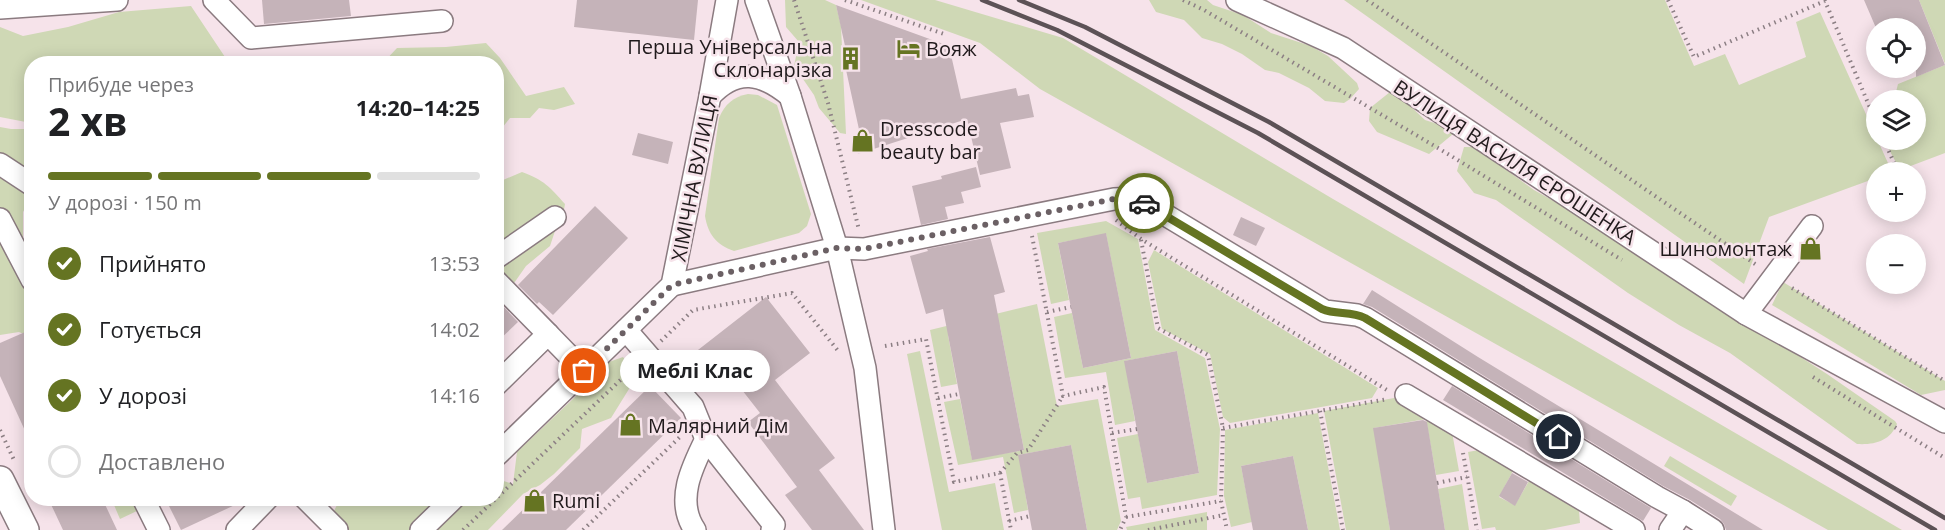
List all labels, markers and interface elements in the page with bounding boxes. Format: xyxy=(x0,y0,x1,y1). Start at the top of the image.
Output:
map controls xyxy=(1866,18,1926,294)
button: locate xyxy=(1866,18,1926,78)
place label: Перша Універсальна Склонарізка xyxy=(627,33,832,83)
hotel icon: Вояж xyxy=(895,35,921,61)
place label: Вояж xyxy=(926,35,977,62)
building icon: Перша Універсальна Склонарізка xyxy=(837,45,863,71)
text: Прибуде через xyxy=(48,71,194,98)
street label: ВУЛИЦЯ ВАСИЛЯ ЄРОШЕНКА xyxy=(1389,73,1642,251)
button: layers xyxy=(1866,90,1926,150)
text: 14:20–14:25 xyxy=(356,92,480,122)
street label: ХІМІЧНА ВУЛИЦЯ xyxy=(665,92,723,264)
text: 2 хв xyxy=(48,94,128,147)
place label: Dresscode beauty bar xyxy=(880,115,981,165)
shop icon: Dresscode beauty bar xyxy=(849,127,875,153)
button: + xyxy=(1866,162,1926,222)
courier xyxy=(1114,173,1174,233)
icon: car xyxy=(1128,187,1161,220)
text: У дорозі · 150 m xyxy=(48,189,202,216)
button: − xyxy=(1866,234,1926,294)
place label: Шиномонтаж xyxy=(1659,235,1792,262)
shop icon: Шиномонтаж xyxy=(1797,235,1823,261)
icon: check xyxy=(48,247,81,280)
text: Прийнято xyxy=(99,248,206,278)
text: 13:53 xyxy=(429,250,480,277)
icon: check xyxy=(48,313,81,346)
text: Готується xyxy=(99,314,202,344)
text: 14:02 xyxy=(429,316,480,343)
pin xyxy=(558,345,609,396)
callout: Меблі Клас xyxy=(620,350,770,392)
icon: bag xyxy=(567,354,600,387)
text: Меблі Клас xyxy=(637,357,753,384)
icon: check xyxy=(48,379,81,412)
text: У дорозі xyxy=(99,380,187,410)
text: 14:16 xyxy=(429,382,480,409)
pin xyxy=(1533,411,1584,462)
shop icon: Малярний Дім xyxy=(617,412,643,438)
place label: Малярний Дім xyxy=(648,412,789,439)
icon: home xyxy=(1542,420,1575,453)
text: Доставлено xyxy=(99,446,225,476)
shop icon: Rumi xyxy=(521,487,547,513)
place label: Rumi xyxy=(552,487,600,514)

